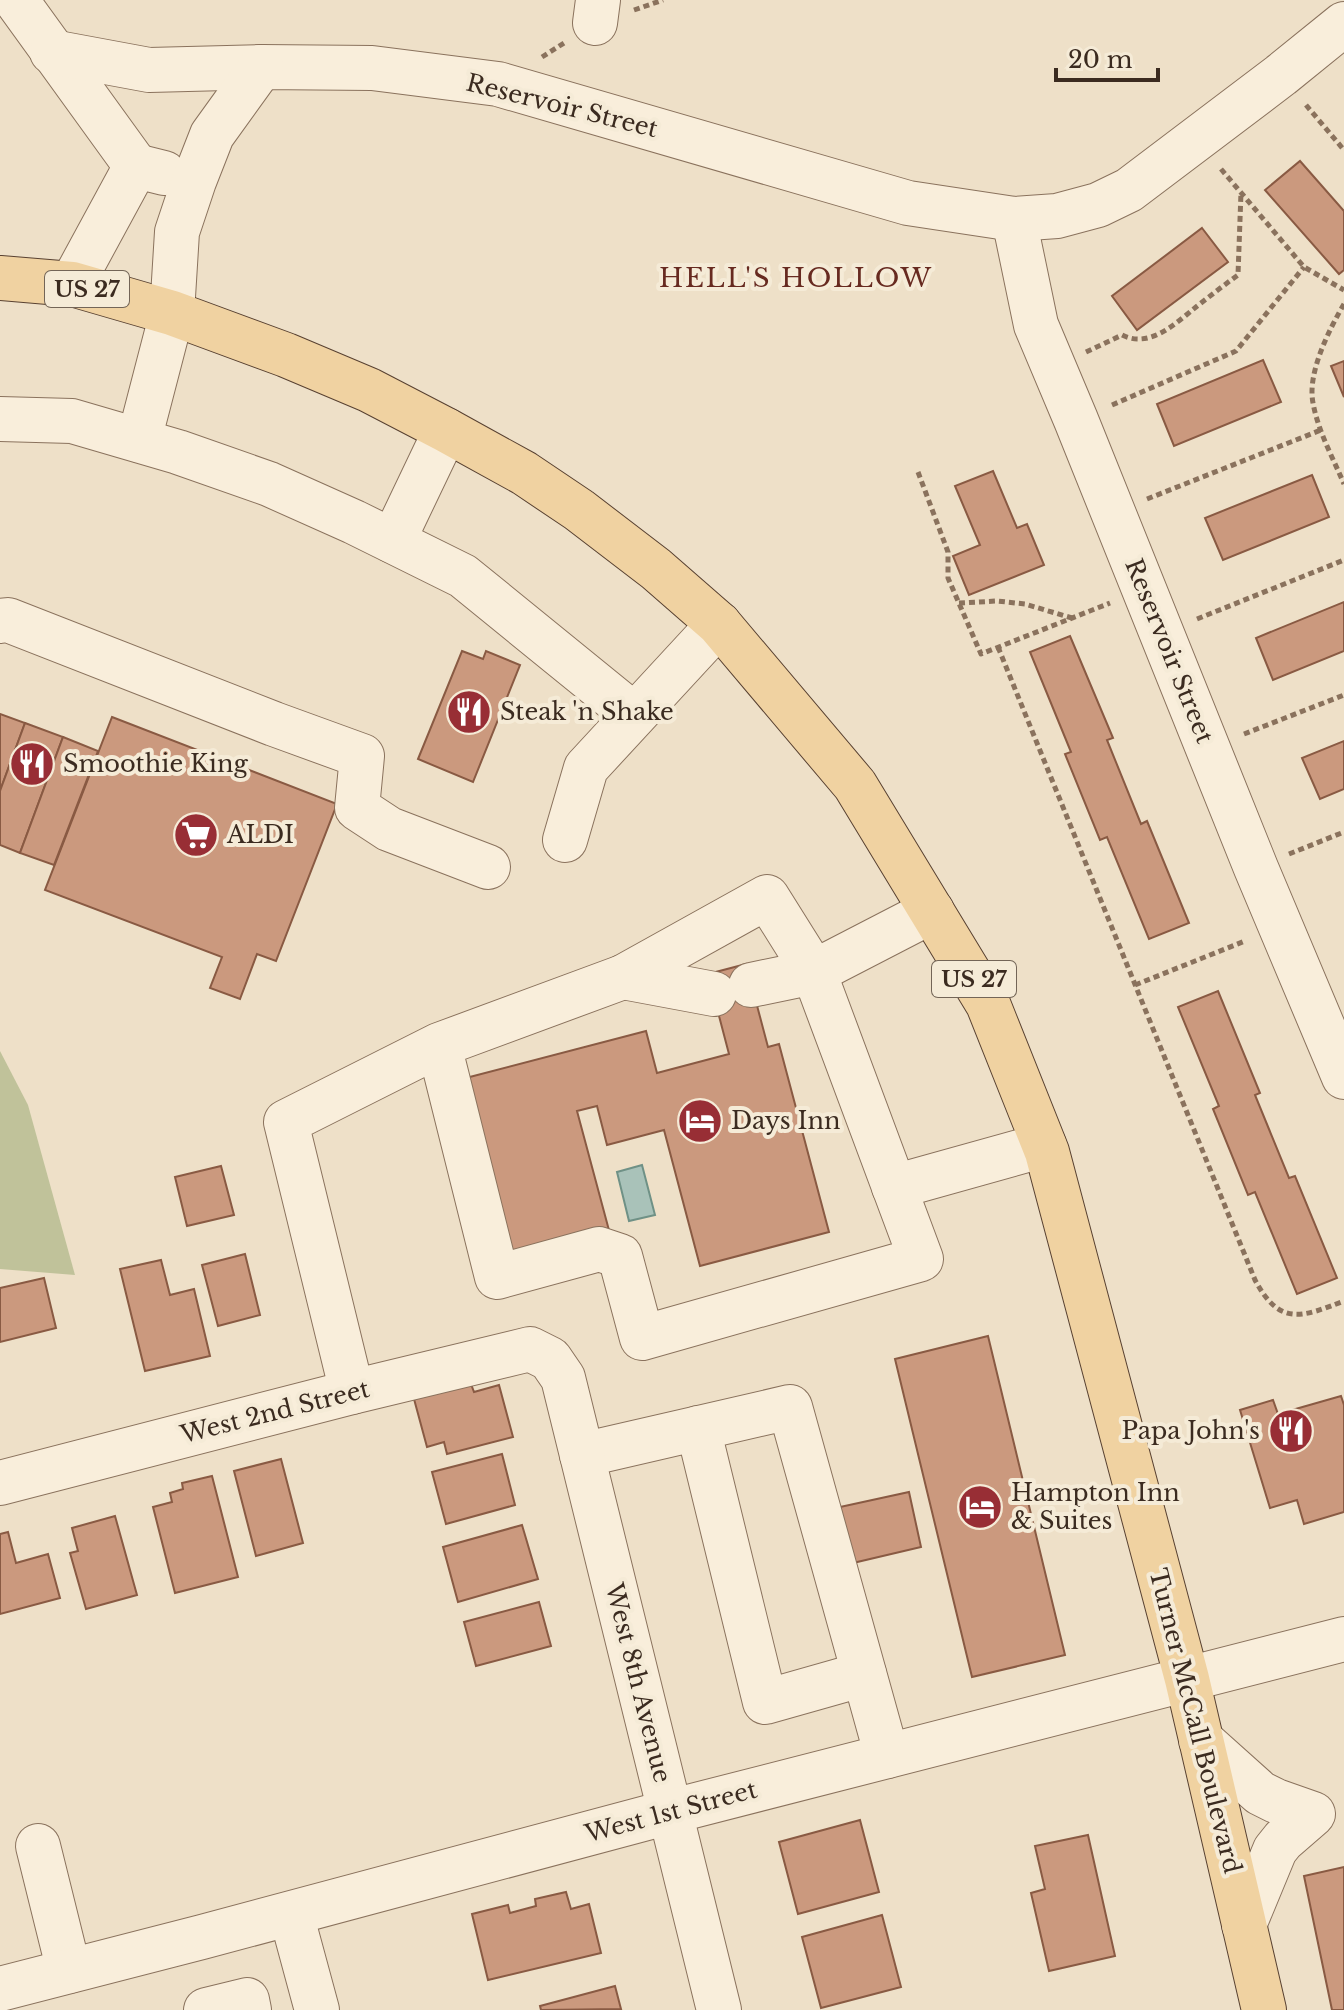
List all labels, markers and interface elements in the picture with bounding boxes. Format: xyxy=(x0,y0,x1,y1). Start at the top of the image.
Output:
scale bar xyxy=(1056,32,1158,82)
text: 20 m xyxy=(1068,45,1133,74)
street label: Reservoir Street xyxy=(463,68,661,143)
district label: HELL'S HOLLOW xyxy=(659,262,933,294)
road number: US 27 xyxy=(45,271,129,307)
street label: Reservoir Street xyxy=(1119,554,1220,747)
restaurant icon: Steak 'n Shake xyxy=(445,688,493,736)
place label: Steak 'n Shake xyxy=(500,697,674,726)
restaurant icon: Smoothie King xyxy=(8,740,56,788)
place label: Smoothie King xyxy=(63,749,248,778)
supermarket icon: ALDI xyxy=(172,811,220,859)
place label: ALDI xyxy=(226,820,294,849)
road number: US 27 xyxy=(932,961,1016,997)
hotel icon: Days Inn xyxy=(676,1097,724,1145)
place label: Days Inn xyxy=(731,1106,841,1135)
street label: West 2nd Street xyxy=(176,1374,372,1449)
restaurant icon: Papa John's xyxy=(1267,1407,1315,1455)
place label: Papa John's xyxy=(1121,1416,1260,1445)
place label: Hampton Inn & Suites xyxy=(1011,1478,1180,1535)
hotel icon: Hampton Inn & Suites xyxy=(956,1483,1004,1531)
street label: Turner McCall Boulevard xyxy=(1144,1565,1247,1876)
street label: West 8th Avenue xyxy=(599,1579,677,1786)
street label: West 1st Street xyxy=(581,1775,760,1849)

